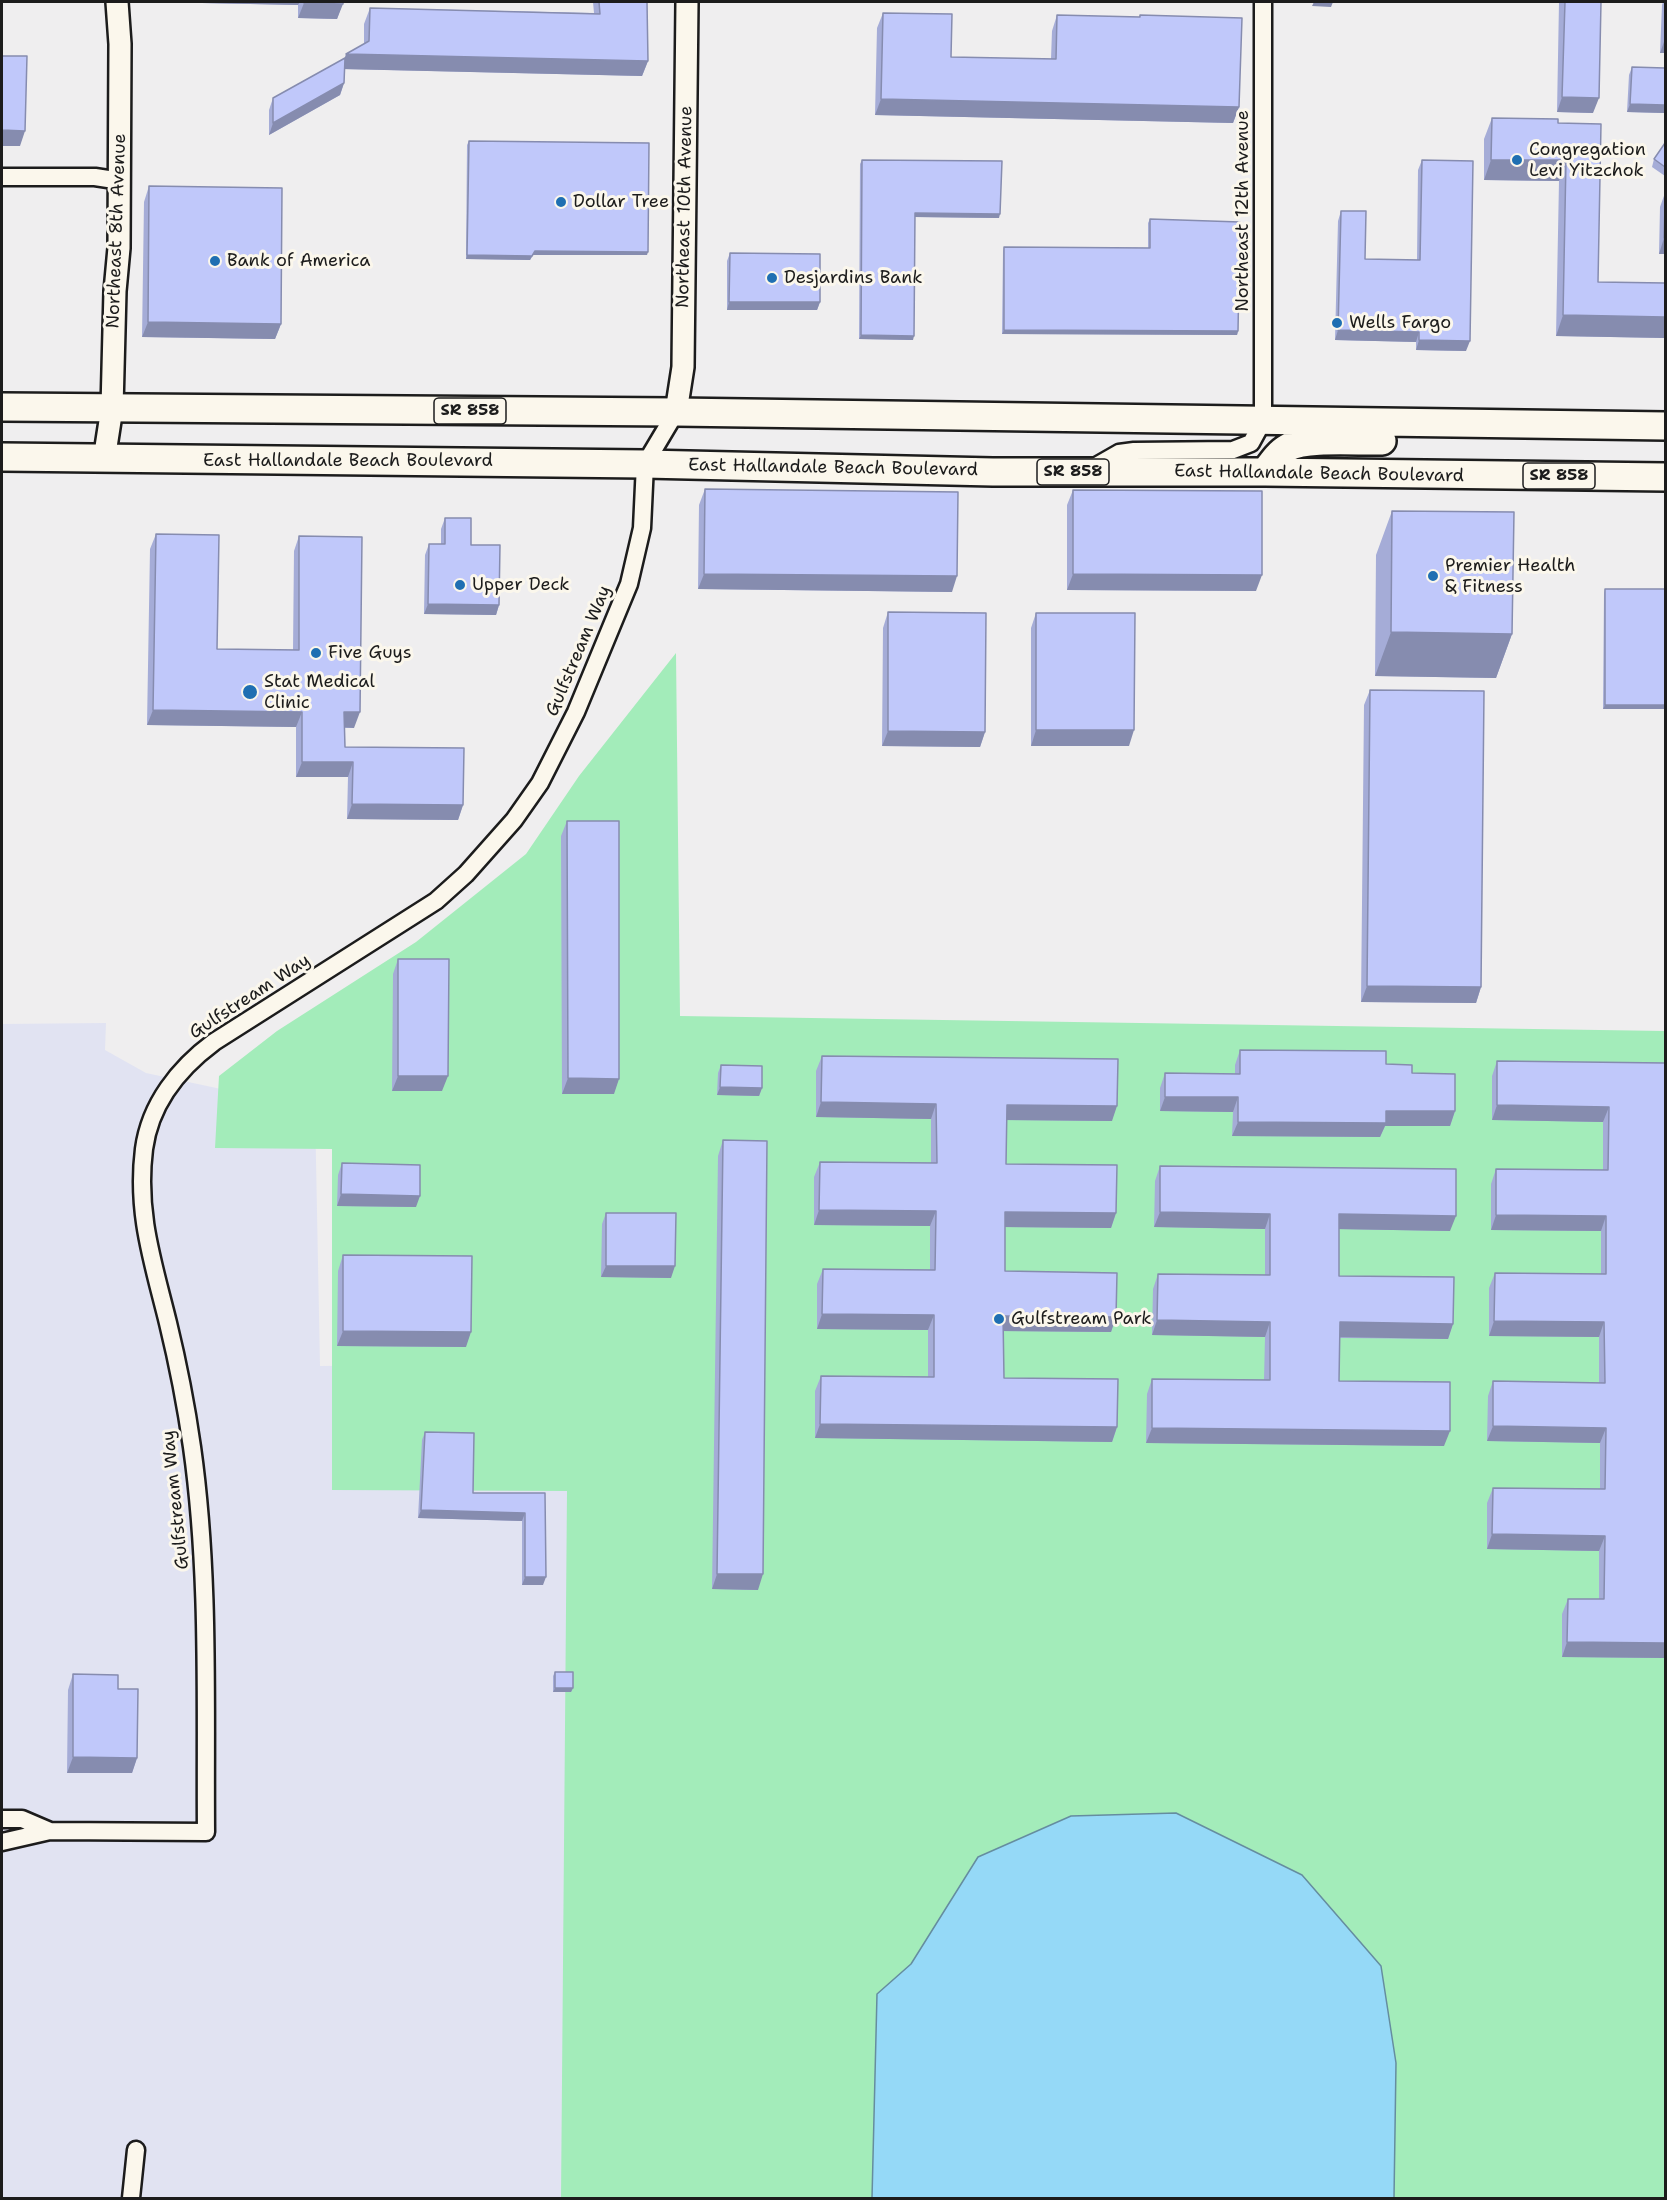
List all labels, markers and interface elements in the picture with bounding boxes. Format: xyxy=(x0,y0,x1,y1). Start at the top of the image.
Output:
street label: Northeast 10th Avenue xyxy=(672,106,698,308)
street label: Northeast 12th Avenue xyxy=(1232,110,1254,312)
street label: Northeast 8th Avenue xyxy=(103,133,131,329)
place label: Congregation Levi Yitzchok xyxy=(1529,139,1646,182)
marker: Congregation Levi Yitzchok xyxy=(1510,153,1524,167)
place label: Dollar Tree xyxy=(573,191,669,213)
marker: Dollar Tree xyxy=(554,195,568,209)
place label: Bank of America xyxy=(227,250,371,272)
marker: Bank of America xyxy=(208,254,222,268)
place label: Desjardins Bank xyxy=(784,267,923,289)
marker: Desjardins Bank xyxy=(765,271,779,285)
place label: Wells Fargo xyxy=(1349,312,1451,334)
marker: Wells Fargo xyxy=(1330,316,1344,330)
road number: SR 858 xyxy=(434,398,506,424)
street label: East Hallandale Beach Boulevard xyxy=(203,450,493,472)
street label: East Hallandale Beach Boulevard xyxy=(688,455,978,481)
road number: SR 858 xyxy=(1037,459,1109,485)
street label: East Hallandale Beach Boulevard xyxy=(1174,461,1464,487)
road number: SR 858 xyxy=(1523,463,1595,489)
place label: Premier Health & Fitness xyxy=(1445,555,1575,598)
marker: Premier Health & Fitness xyxy=(1426,569,1440,583)
place label: Upper Deck xyxy=(472,574,570,596)
marker: Upper Deck xyxy=(453,578,467,592)
street label: Gulfstream Way xyxy=(542,582,616,720)
place label: Five Guys xyxy=(328,642,412,664)
marker: Five Guys xyxy=(309,646,323,660)
place label: Stat Medical Clinic xyxy=(264,671,375,714)
marker: Stat Medical Clinic xyxy=(241,683,259,701)
street label: Gulfstream Way xyxy=(185,950,315,1044)
place label: Gulfstream Park xyxy=(1011,1308,1152,1330)
marker: Gulfstream Park xyxy=(992,1312,1006,1326)
street label: Gulfstream Way xyxy=(158,1429,194,1571)

